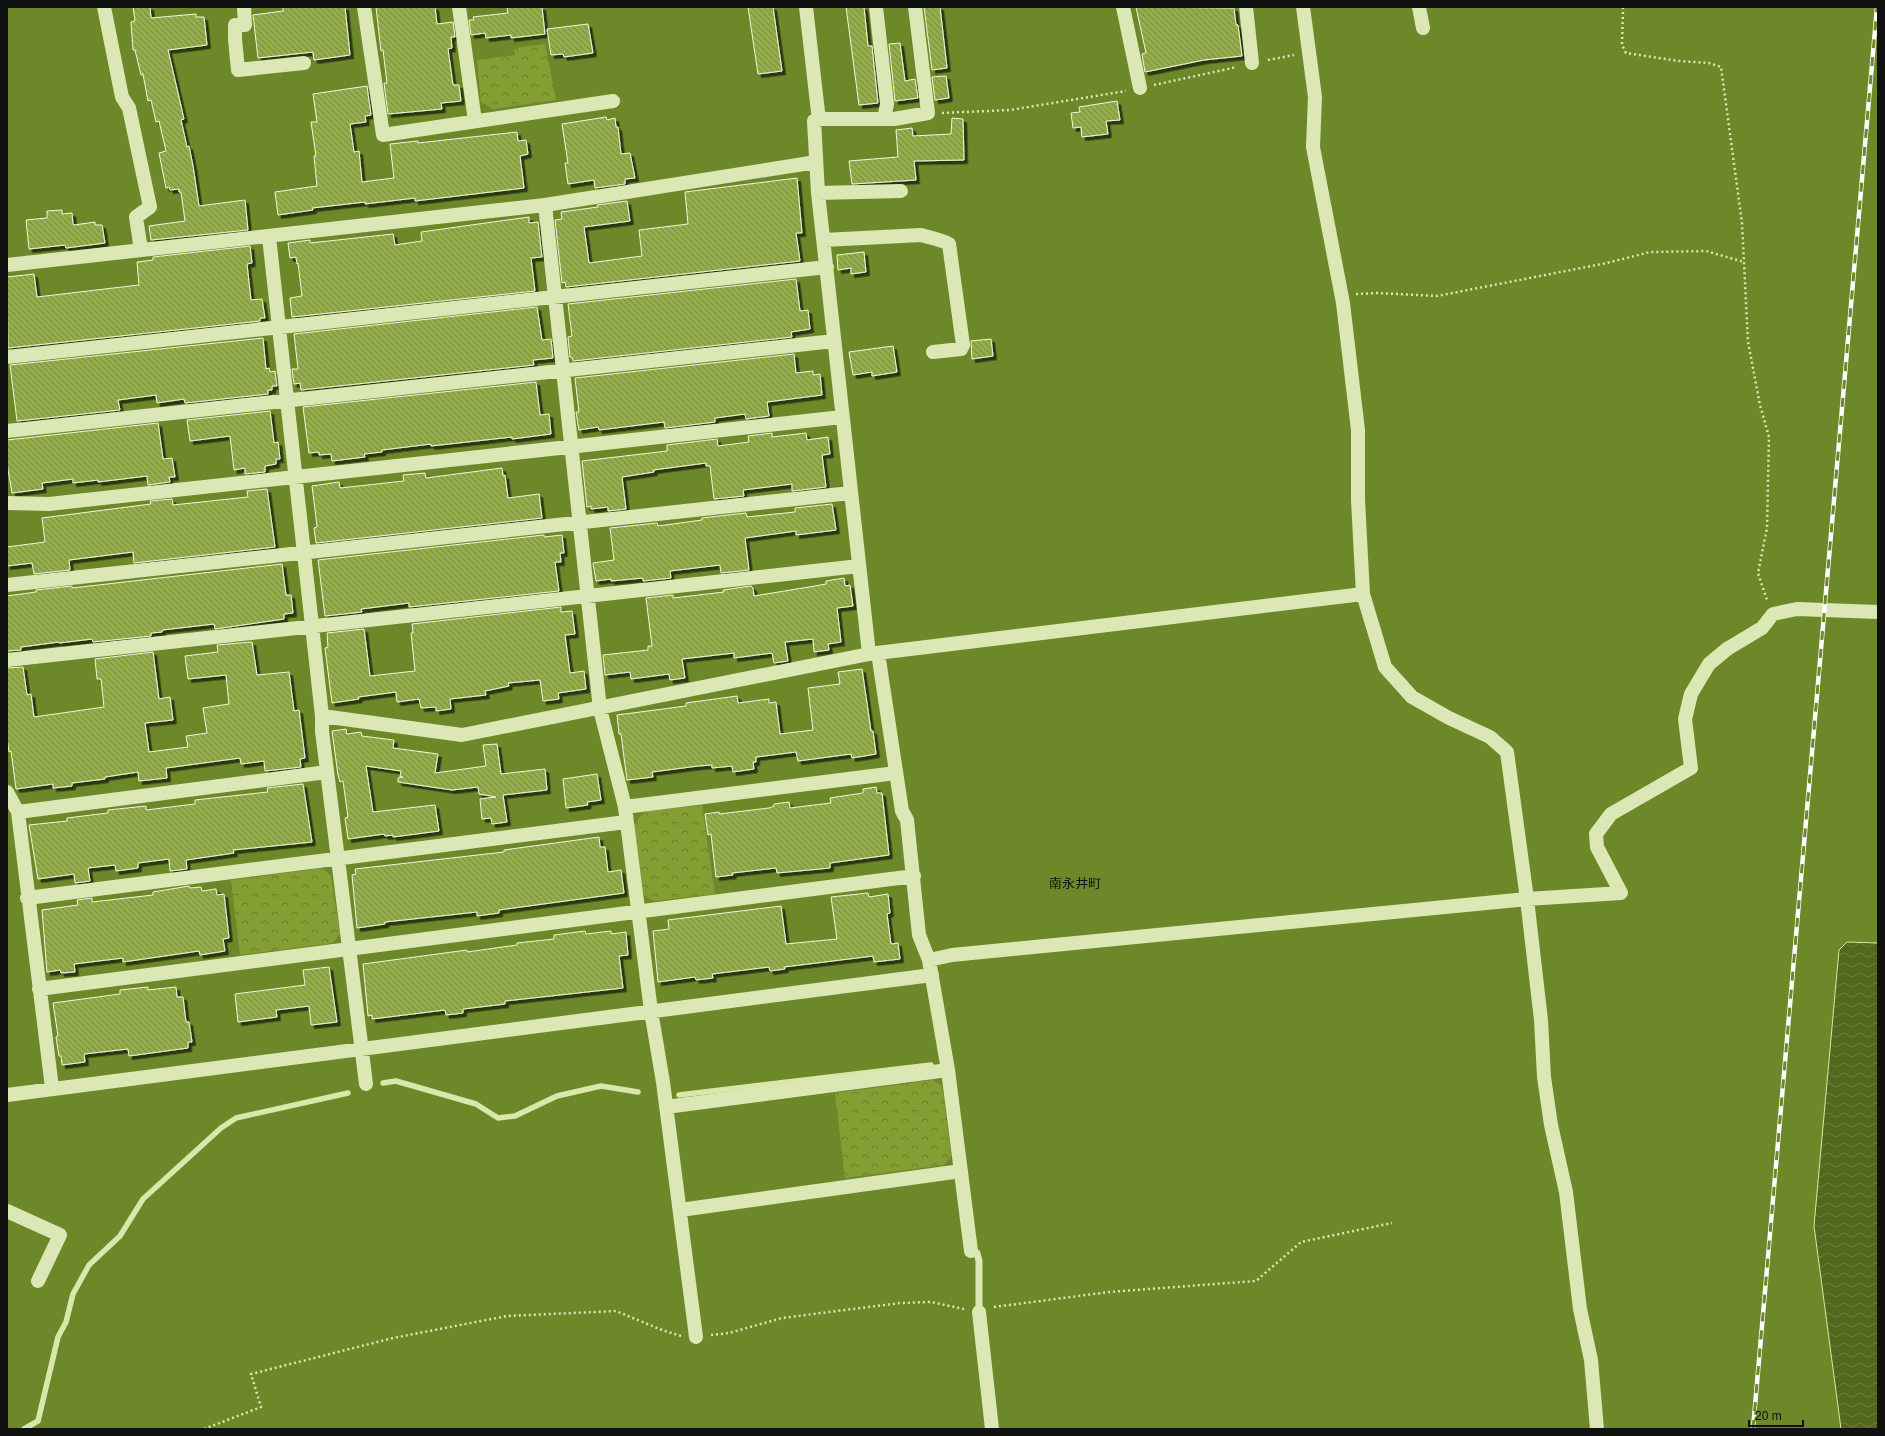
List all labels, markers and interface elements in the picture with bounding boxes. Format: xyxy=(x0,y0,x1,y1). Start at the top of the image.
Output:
district label: 南永井町 xyxy=(1049,876,1101,891)
scale bar xyxy=(1749,1402,1803,1428)
text: 20 m xyxy=(1755,1409,1782,1423)

